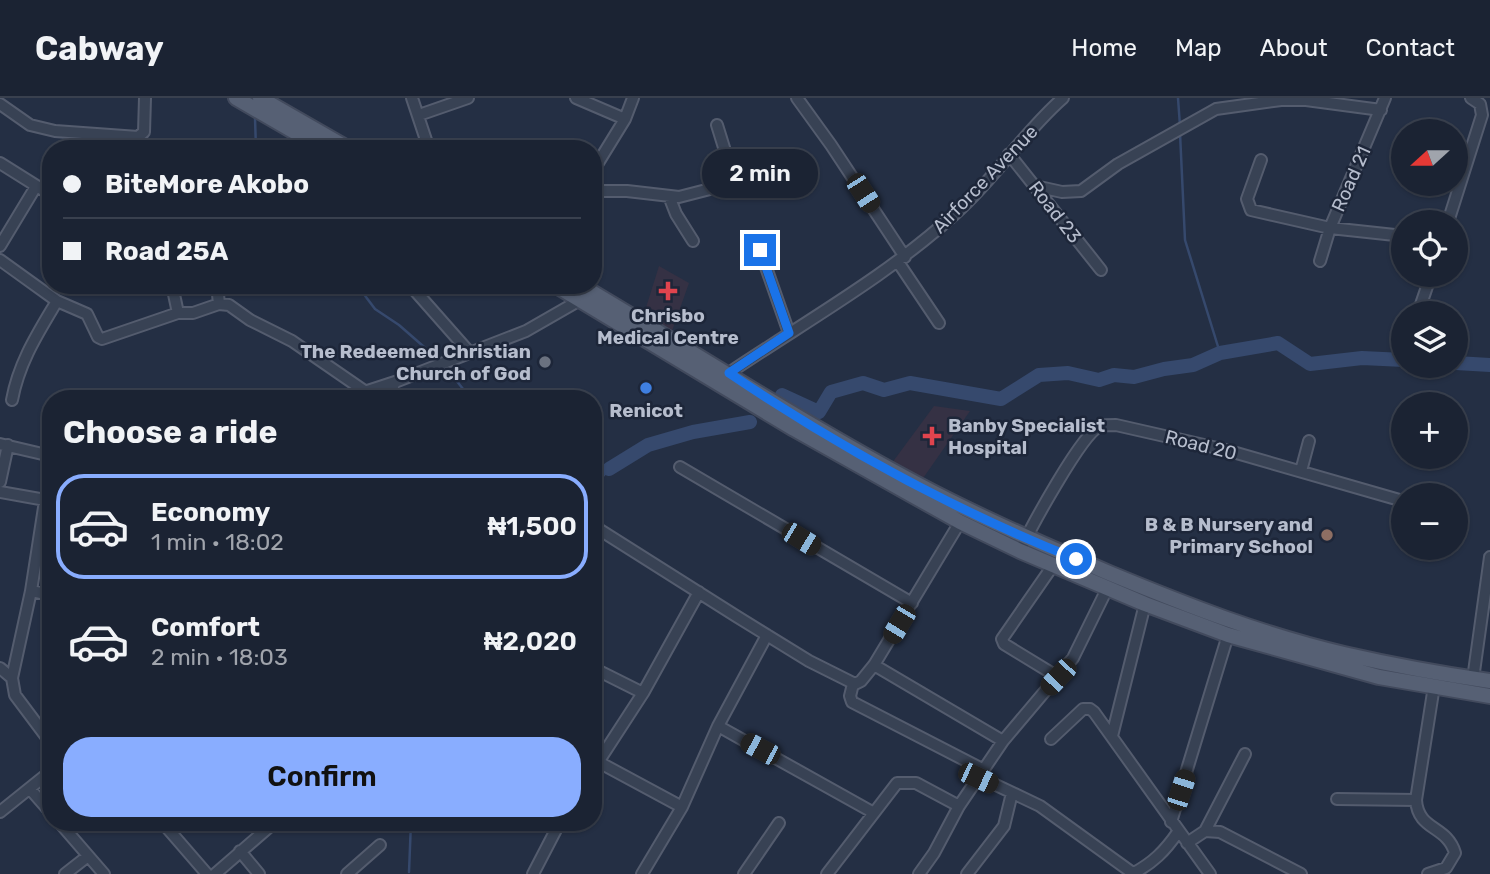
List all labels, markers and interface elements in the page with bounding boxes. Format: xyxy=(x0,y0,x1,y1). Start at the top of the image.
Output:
text: Cabway xyxy=(35,29,164,68)
text: Home xyxy=(1071,34,1137,62)
text: Map xyxy=(1175,34,1222,62)
text: About xyxy=(1260,34,1328,62)
text: Contact xyxy=(1366,34,1455,62)
north arrow xyxy=(1391,119,1468,196)
map controls xyxy=(1391,119,1468,560)
street label: Airforce Avenue xyxy=(928,120,1042,238)
street label: Road 21 xyxy=(1326,143,1376,215)
callout: 2 min xyxy=(702,149,818,198)
text: 2 min xyxy=(729,159,791,187)
text: BiteMore Akobo xyxy=(105,169,309,200)
car xyxy=(843,170,884,216)
street label: Road 23 xyxy=(1024,176,1086,248)
button: locate xyxy=(1391,210,1468,287)
route end xyxy=(744,234,776,266)
text: Road 25A xyxy=(105,236,228,267)
marker: Chrisbo Medical Centre xyxy=(658,281,678,301)
button: layers xyxy=(1391,301,1468,378)
place label: Chrisbo Medical Centre xyxy=(597,304,739,349)
place label: The Redeemed Christian Church of God xyxy=(300,340,531,385)
marker: The Redeemed Christian Church of God xyxy=(537,354,553,370)
marker: Renicot xyxy=(638,380,654,396)
button: + xyxy=(1391,392,1468,469)
place label: Renicot xyxy=(609,399,683,422)
text: Choose a ride xyxy=(63,413,277,451)
place label: Banby Specialist Hospital xyxy=(948,414,1105,459)
street label: Road 20 xyxy=(1163,425,1239,465)
marker: Banby Specialist Hospital xyxy=(922,426,942,446)
button: − xyxy=(1391,483,1468,560)
icon: car xyxy=(67,495,130,558)
text: Economy xyxy=(151,497,270,528)
text: ₦1,500 xyxy=(488,511,577,542)
place label: B & B Nursery and Primary School xyxy=(1145,513,1313,558)
car xyxy=(778,519,825,559)
marker: B & B Nursery and Primary School xyxy=(1319,527,1335,543)
text: 1 min · 18:02 xyxy=(151,528,284,556)
route start xyxy=(1060,543,1092,575)
car xyxy=(880,601,919,647)
icon: car xyxy=(67,610,130,673)
text: Comfort xyxy=(151,612,260,643)
text: ₦2,020 xyxy=(484,626,577,657)
text: 2 min · 18:03 xyxy=(151,643,288,671)
car xyxy=(1036,654,1081,700)
car xyxy=(737,730,784,768)
button: Confirm xyxy=(63,737,581,817)
car xyxy=(955,760,1002,796)
car xyxy=(1165,767,1198,813)

